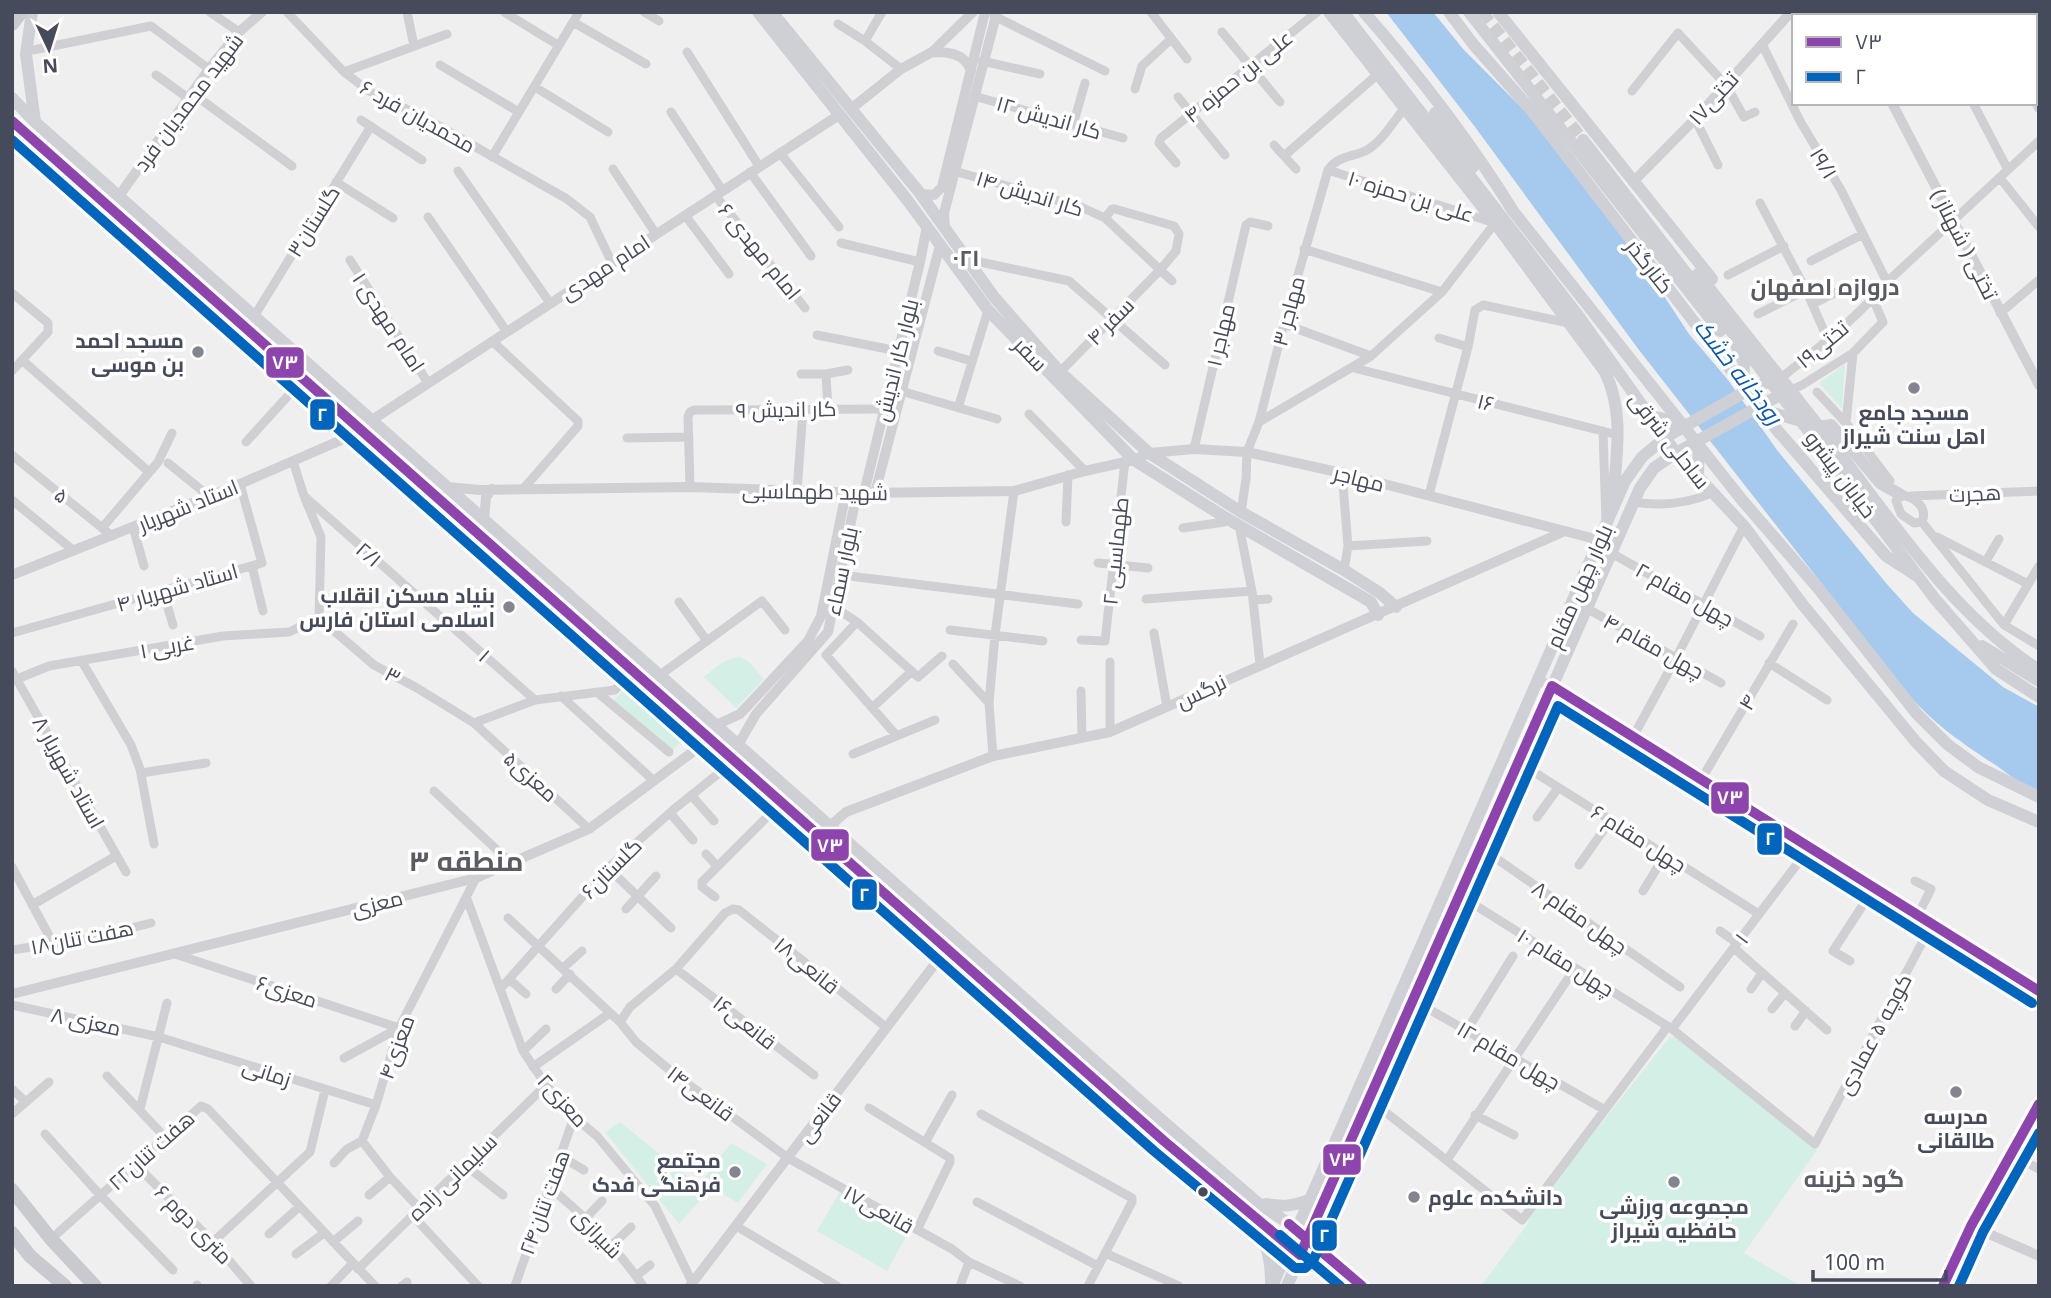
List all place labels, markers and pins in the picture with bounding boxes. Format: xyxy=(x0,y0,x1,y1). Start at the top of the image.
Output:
place label: مسجد احمد بن موسی xyxy=(75,326,184,378)
marker: مسجد احمد بن موسی xyxy=(190,344,206,360)
marker: مسجد جامع اهل سنت شیراز xyxy=(1906,380,1922,396)
place label: مسجد جامع اهل سنت شیراز xyxy=(1841,398,1986,450)
place label: بنیاد مسکن انقلاب اسلامی استان فارس xyxy=(300,581,495,633)
marker: بنیاد مسکن انقلاب اسلامی استان فارس xyxy=(501,599,517,615)
marker: مدرسه طالقانی xyxy=(1948,1084,1964,1100)
place label: مدرسه طالقانی xyxy=(1917,1102,1995,1154)
place label: مجتمع فرهنگی فدک xyxy=(592,1146,721,1198)
marker: مجتمع فرهنگی فدک xyxy=(727,1164,743,1180)
marker: مجموعه ورزشی حافظیه شیراز xyxy=(1666,1174,1682,1190)
place label: دانشکده علوم xyxy=(1428,1183,1563,1212)
unlabelled marker xyxy=(1196,1185,1210,1199)
marker: دانشکده علوم xyxy=(1406,1189,1422,1205)
place label: مجموعه ورزشی حافظیه شیراز xyxy=(1599,1192,1749,1244)

